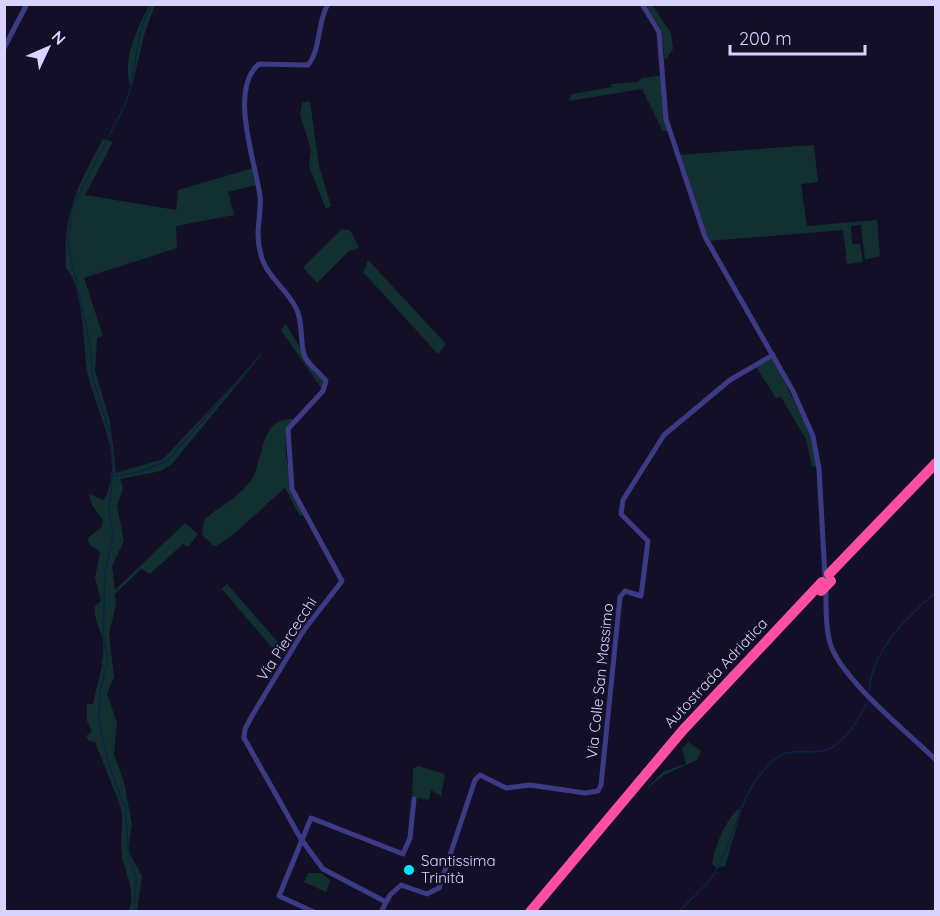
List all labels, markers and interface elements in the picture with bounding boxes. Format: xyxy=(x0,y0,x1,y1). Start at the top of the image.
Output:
north arrow xyxy=(18,18,78,78)
scale bar xyxy=(730,18,865,56)
text: N xyxy=(48,26,70,49)
text: 200 m xyxy=(739,27,792,50)
street label: Via Piercecchi xyxy=(252,593,321,684)
street label: Via Colle San Massimo xyxy=(582,602,617,760)
street label: Autostrada Adriatica xyxy=(660,614,771,732)
place label: Santissima Trinità xyxy=(421,851,496,887)
marker: Santissima Trinità xyxy=(402,863,416,877)

